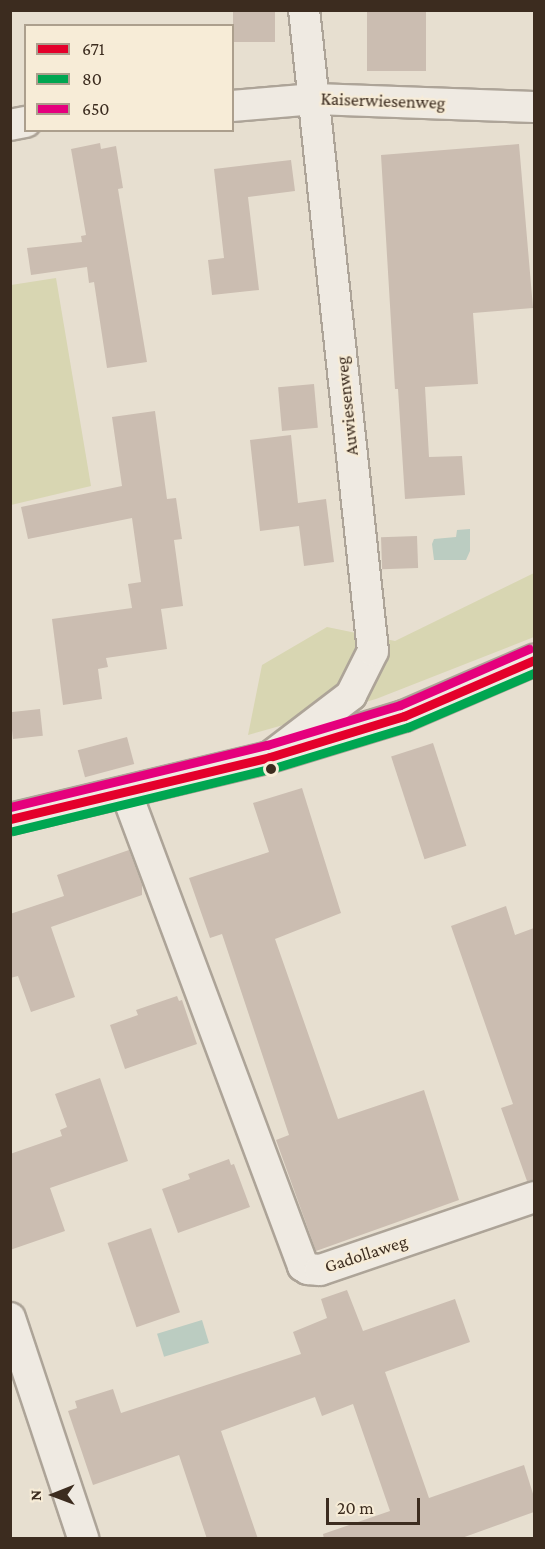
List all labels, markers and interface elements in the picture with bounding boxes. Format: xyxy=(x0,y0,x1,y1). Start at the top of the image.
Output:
legend xyxy=(24,24,234,132)
text: 671 xyxy=(82,39,105,59)
text: 80 xyxy=(82,69,102,89)
street label: Kaiserwiesenweg xyxy=(320,88,446,114)
text: 650 xyxy=(82,99,110,119)
street label: Auwiesenweg xyxy=(331,355,363,457)
unlabelled marker xyxy=(265,763,277,775)
street label: Gadollaweg xyxy=(322,1231,410,1277)
north arrow xyxy=(24,1465,84,1525)
scale bar xyxy=(329,1486,424,1524)
text: N xyxy=(27,1490,44,1501)
text: 20 m xyxy=(337,1498,374,1518)

